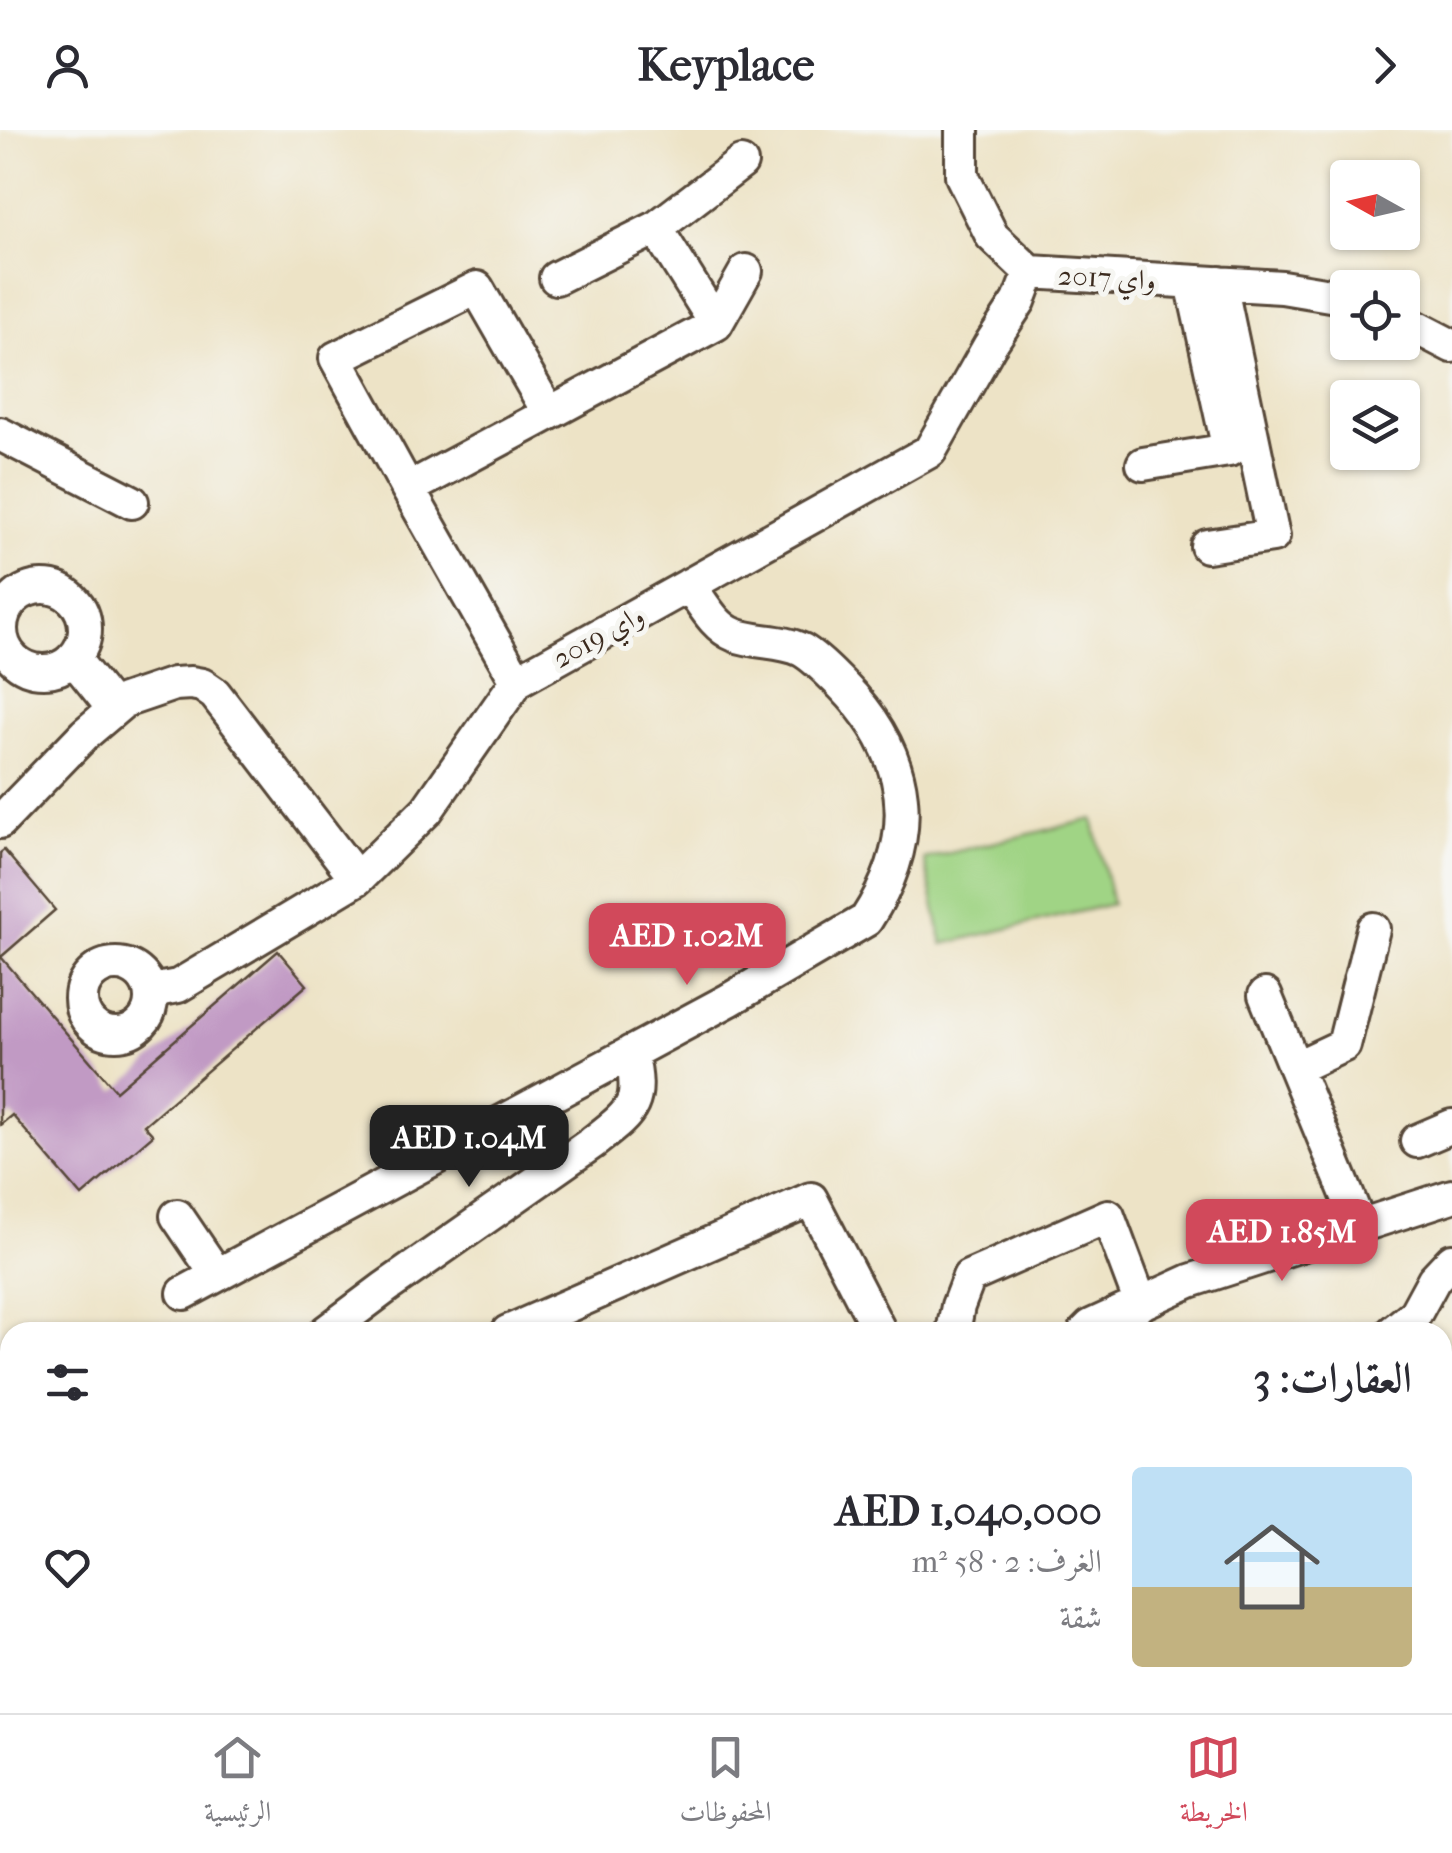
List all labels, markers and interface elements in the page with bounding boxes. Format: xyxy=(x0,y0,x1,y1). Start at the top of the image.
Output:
icon: person xyxy=(40,38,95,93)
icon: forward xyxy=(1357,38,1412,93)
text: Keyplace xyxy=(638,39,814,92)
north arrow xyxy=(1330,160,1420,250)
map controls xyxy=(1330,160,1420,470)
street label: واي 2017 xyxy=(1057,258,1157,303)
button: locate xyxy=(1330,270,1420,360)
button: layers xyxy=(1330,380,1420,470)
street label: واي 2019 xyxy=(547,598,652,680)
pin: AED 1.02M xyxy=(573,903,801,988)
text: AED 1.02M xyxy=(611,917,763,954)
pin: AED 1.04M xyxy=(355,1105,583,1190)
text: AED 1.04M xyxy=(392,1119,546,1156)
pin: AED 1.85M xyxy=(1168,1199,1396,1284)
text: AED 1.85M xyxy=(1208,1213,1356,1250)
text: العقارات: 3 xyxy=(1253,1354,1412,1403)
icon: filters xyxy=(40,1355,95,1410)
text: AED 1,040,000 xyxy=(835,1487,1102,1536)
icon: home xyxy=(1212,1507,1332,1627)
icon: heart xyxy=(40,1540,95,1595)
text: الغرف: 2 · 58 m² xyxy=(912,1543,1102,1580)
text: شقة xyxy=(1060,1599,1102,1636)
tab: الرئيسية xyxy=(204,1730,271,1839)
tab: المحفوظات xyxy=(679,1730,772,1839)
tab: الخريطة xyxy=(1180,1730,1248,1839)

